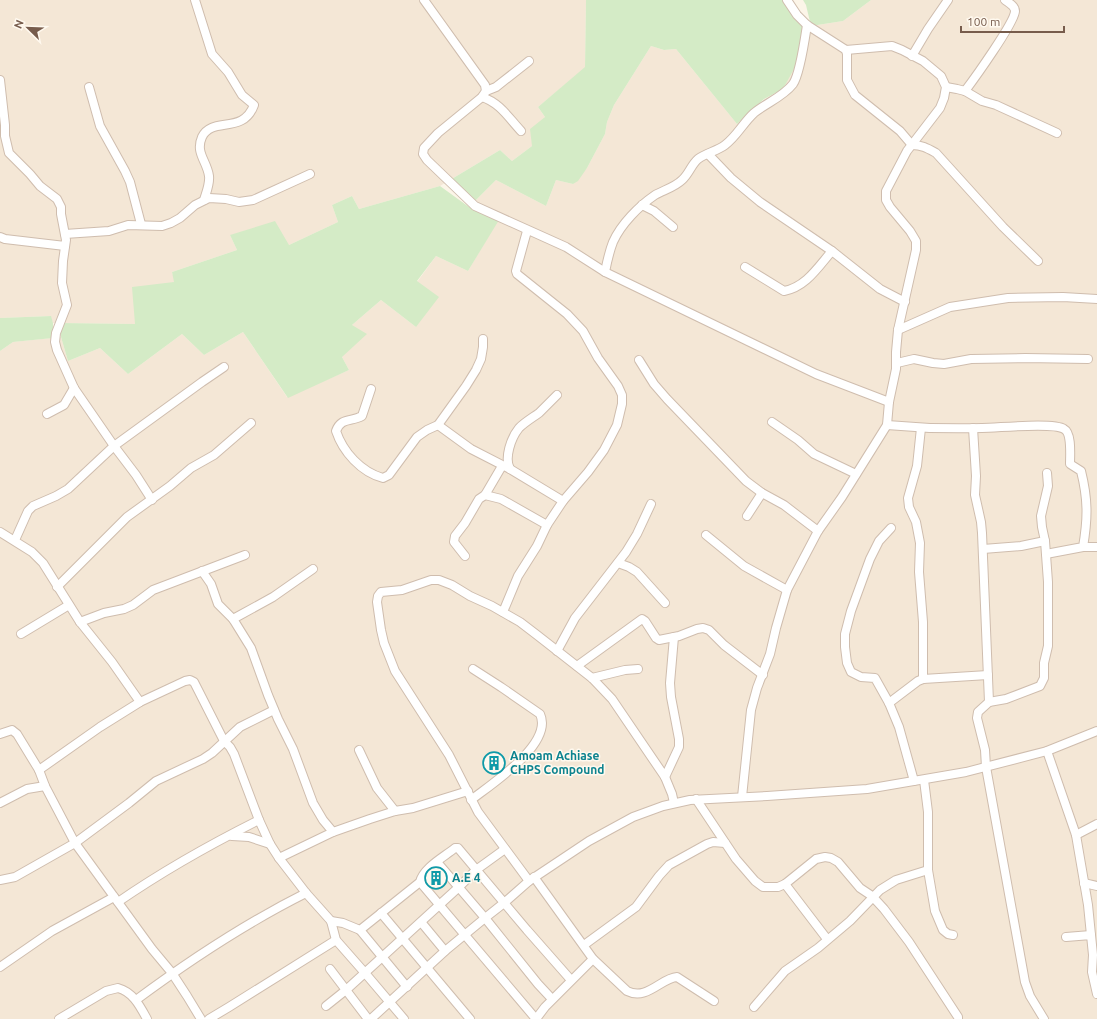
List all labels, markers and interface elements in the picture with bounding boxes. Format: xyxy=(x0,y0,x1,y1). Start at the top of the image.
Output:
north arrow xyxy=(8,8,48,48)
scale bar xyxy=(961,8,1064,34)
text: 100 m xyxy=(967,15,1000,28)
text: N xyxy=(12,18,26,30)
place label: Amoam Achiase CHPS Compound xyxy=(510,749,604,776)
building icon: Amoam Achiase CHPS Compound xyxy=(481,750,507,776)
building icon: A.E 4 xyxy=(423,865,449,891)
place label: A.E 4 xyxy=(452,871,481,884)

